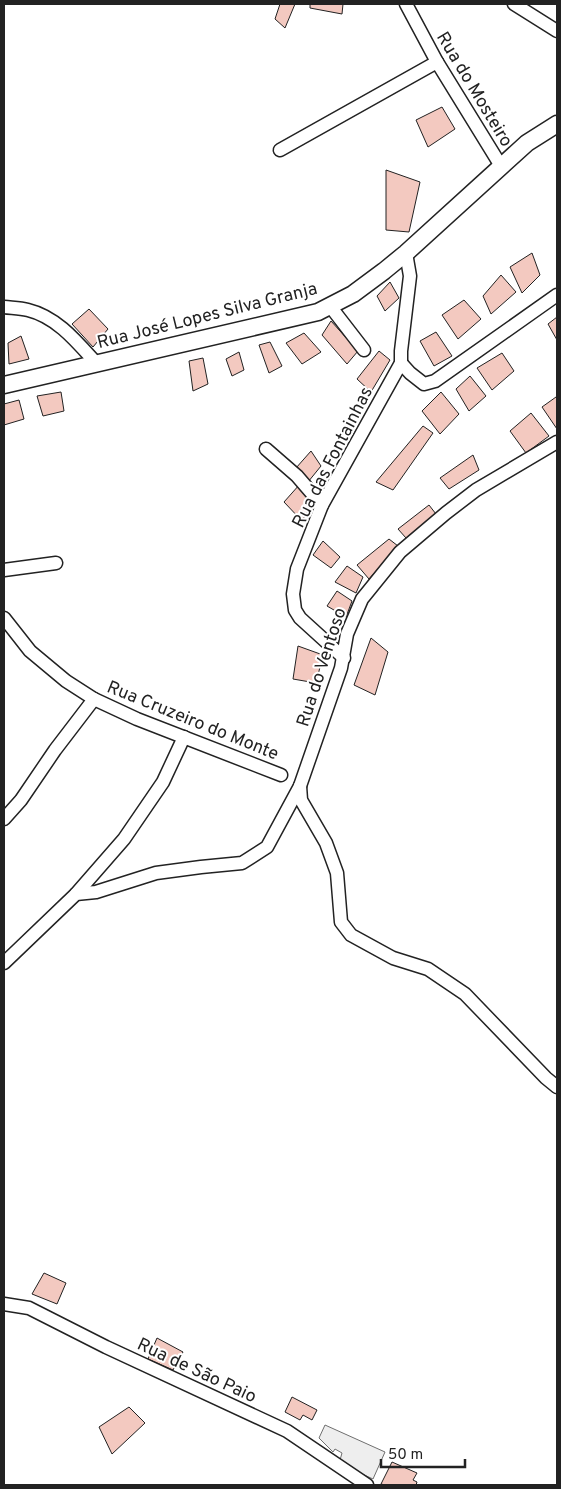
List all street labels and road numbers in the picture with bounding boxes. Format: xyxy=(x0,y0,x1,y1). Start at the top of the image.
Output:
street label: Rua do Mosteiro xyxy=(430,28,517,151)
street label: Rua José Lopes Silva Granja xyxy=(95,278,320,355)
street label: Rua das Fontainhas xyxy=(288,383,379,532)
street label: Rua do Ventoso xyxy=(292,605,353,730)
street label: Rua Cruzeiro do Monte xyxy=(103,676,282,766)
street label: Rua de São Paio xyxy=(133,1334,260,1409)

